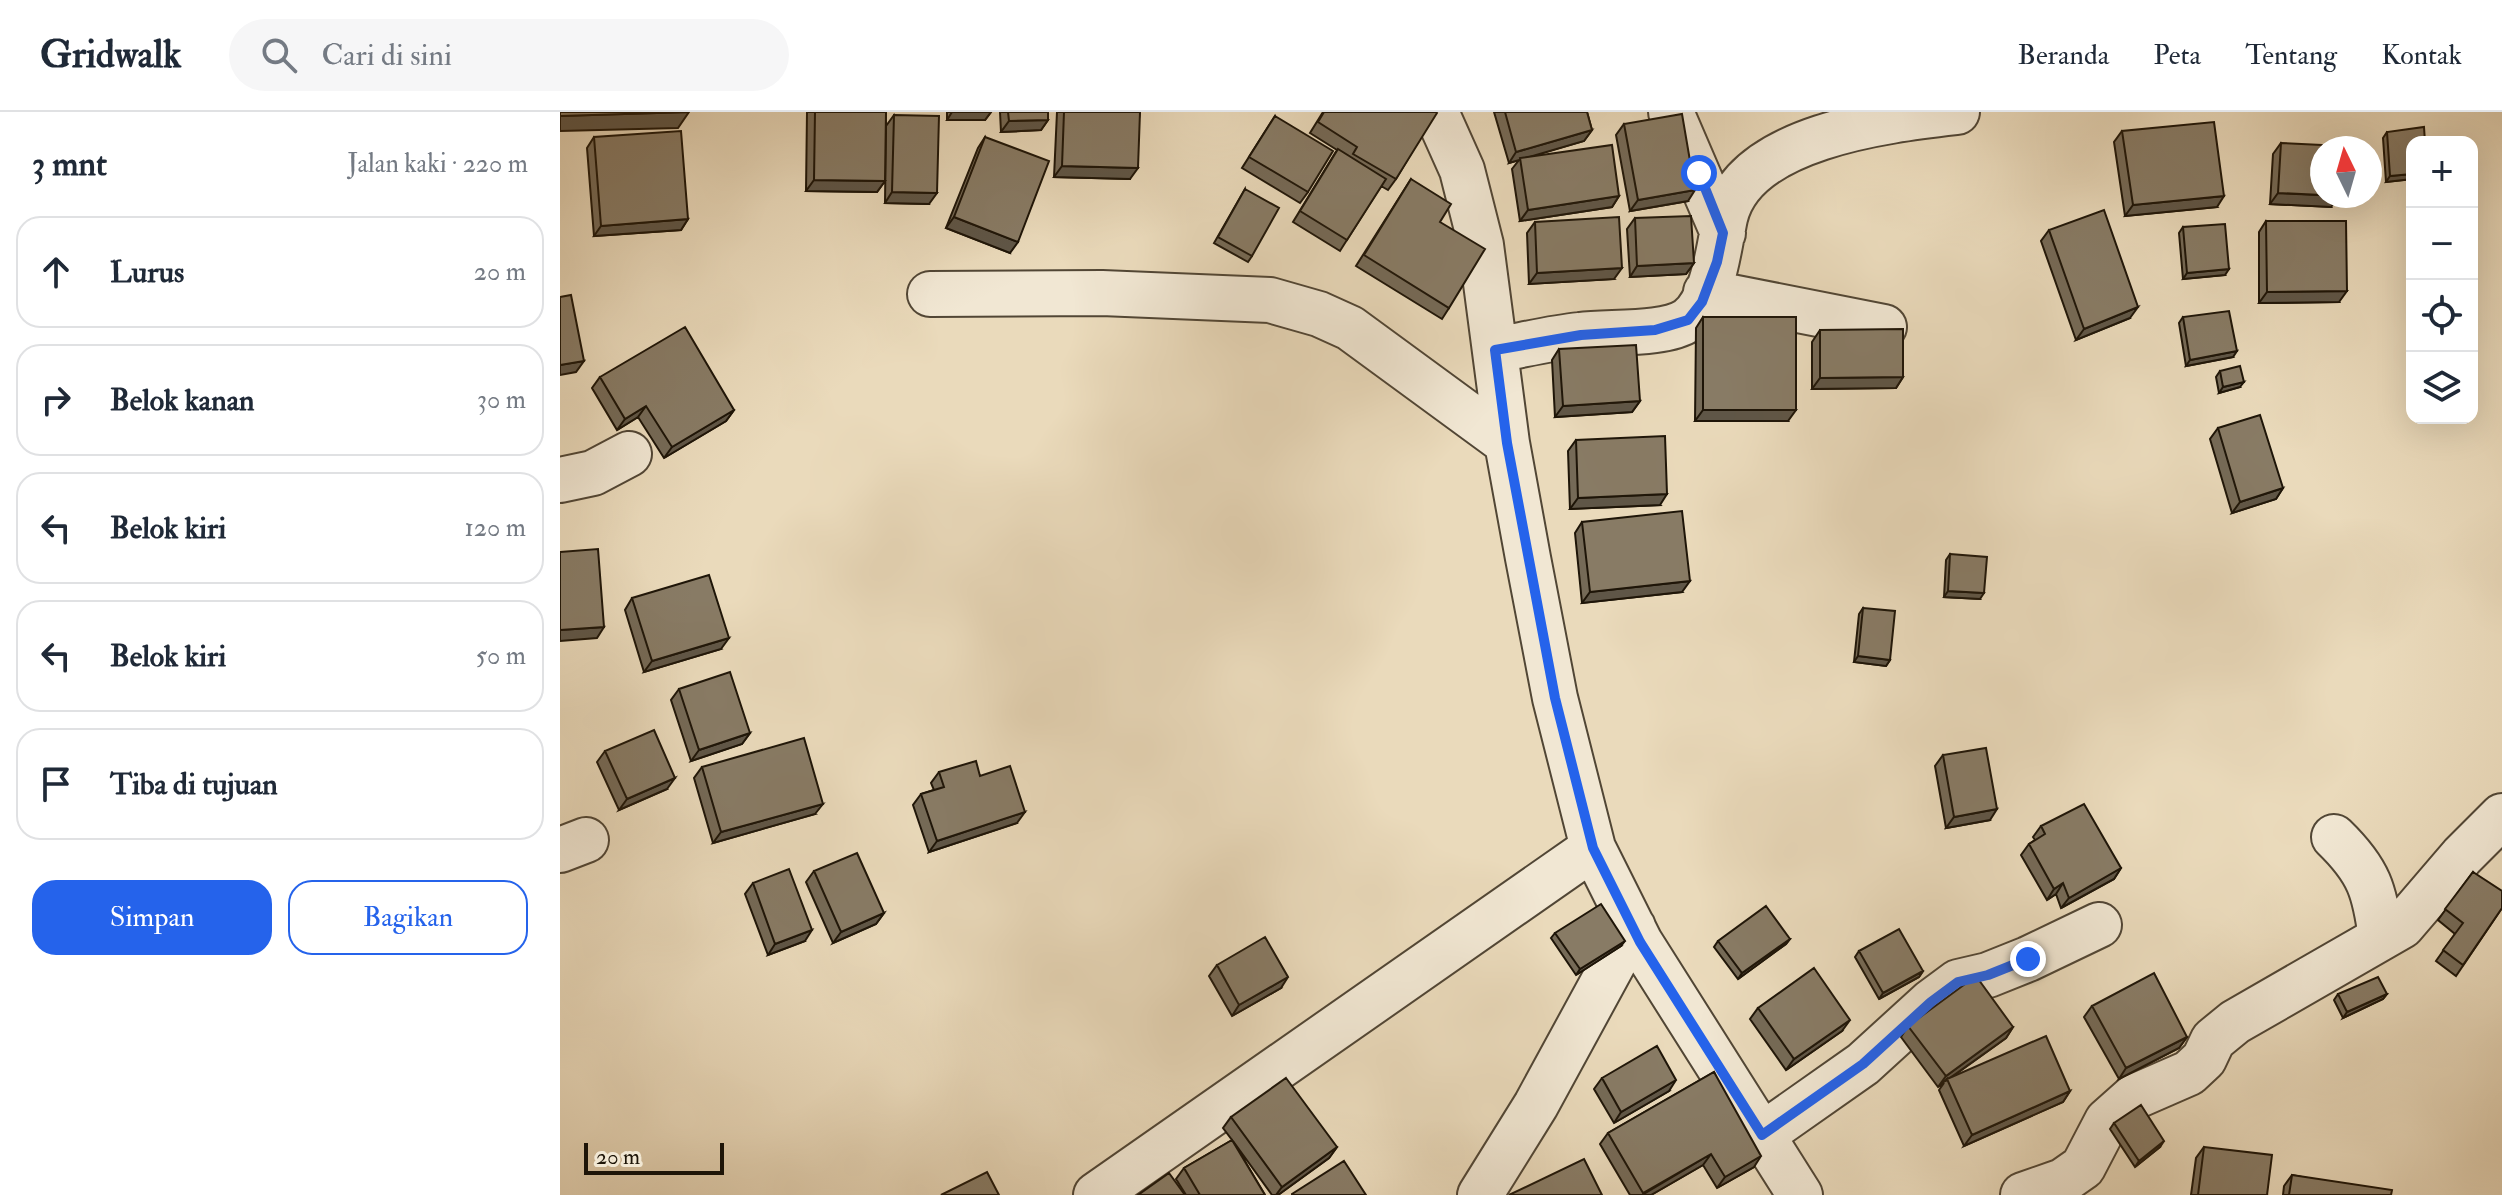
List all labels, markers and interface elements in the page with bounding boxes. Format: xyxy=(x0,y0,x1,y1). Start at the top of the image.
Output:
search box xyxy=(229,19,789,91)
text: Gridwalk xyxy=(40,31,181,79)
icon: search xyxy=(257,33,301,77)
text: Cari di sini xyxy=(321,37,452,74)
text: Beranda xyxy=(2018,38,2109,73)
text: Peta xyxy=(2153,38,2201,73)
text: Tentang xyxy=(2245,38,2337,73)
text: Kontak xyxy=(2381,38,2462,73)
north arrow xyxy=(2310,136,2382,208)
map controls xyxy=(2406,136,2478,424)
button: + xyxy=(2406,136,2478,208)
text: 3 mnt xyxy=(32,143,107,186)
text: Jalan kaki · 220 m xyxy=(347,148,528,180)
route start xyxy=(1681,155,1717,191)
button: − xyxy=(2406,208,2478,280)
icon: ahead xyxy=(34,250,78,294)
text: Lurus xyxy=(110,254,184,291)
text: 20 m xyxy=(474,256,526,288)
button: locate xyxy=(2406,280,2478,352)
button: layers xyxy=(2406,352,2478,424)
icon: right xyxy=(34,378,78,422)
text: Belok kanan xyxy=(110,382,254,419)
text: 30 m xyxy=(477,384,526,416)
icon: left xyxy=(34,506,78,550)
text: Belok kiri xyxy=(110,510,226,547)
text: 120 m xyxy=(465,512,526,544)
icon: left xyxy=(34,634,78,678)
text: Belok kiri xyxy=(110,638,226,675)
text: 50 m xyxy=(476,640,526,672)
icon: arrive xyxy=(34,762,78,806)
text: Tiba di tujuan xyxy=(110,766,278,803)
button: Simpan xyxy=(32,880,272,955)
button: Bagikan xyxy=(288,880,528,955)
route end xyxy=(2010,941,2046,977)
scale bar xyxy=(584,1139,724,1175)
text: 20 m xyxy=(596,1143,640,1171)

